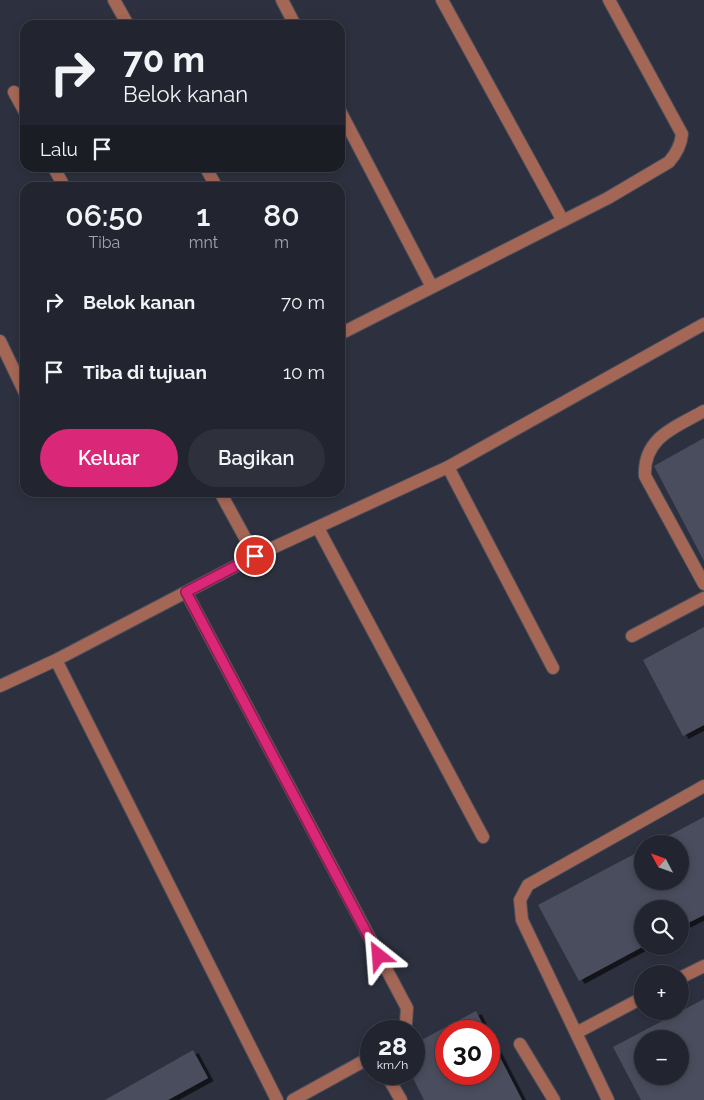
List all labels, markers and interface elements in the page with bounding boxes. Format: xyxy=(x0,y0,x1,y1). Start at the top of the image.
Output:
text: 70 m xyxy=(123,39,205,80)
icon: right xyxy=(40,40,105,105)
text: Belok kanan xyxy=(123,81,248,107)
icon: arrive xyxy=(88,135,116,163)
text: Lalu xyxy=(40,138,78,160)
text: 06:50 xyxy=(65,198,144,233)
text: 1 xyxy=(196,198,210,233)
text: 80 xyxy=(263,198,300,233)
text: Tiba xyxy=(88,233,120,252)
text: mnt xyxy=(189,233,218,252)
text: m xyxy=(274,233,289,252)
icon: right xyxy=(40,288,68,316)
text: Belok kanan xyxy=(83,291,195,313)
text: 70 m xyxy=(281,291,325,313)
icon: arrive xyxy=(40,358,68,386)
text: Tiba di tujuan xyxy=(83,361,207,383)
text: 10 m xyxy=(283,361,325,383)
button: Keluar xyxy=(40,429,178,487)
button: Bagikan xyxy=(188,429,325,487)
pin xyxy=(234,535,276,577)
icon: arrive xyxy=(241,542,269,570)
north arrow xyxy=(634,835,689,890)
map controls xyxy=(634,835,689,1085)
button: search xyxy=(634,900,689,955)
position arrow xyxy=(352,929,404,981)
button: + xyxy=(634,965,689,1020)
speed limit sign: 30 xyxy=(435,1020,500,1085)
button: − xyxy=(634,1030,689,1085)
text: 28 xyxy=(378,1031,407,1061)
text: km/h xyxy=(377,1058,408,1072)

